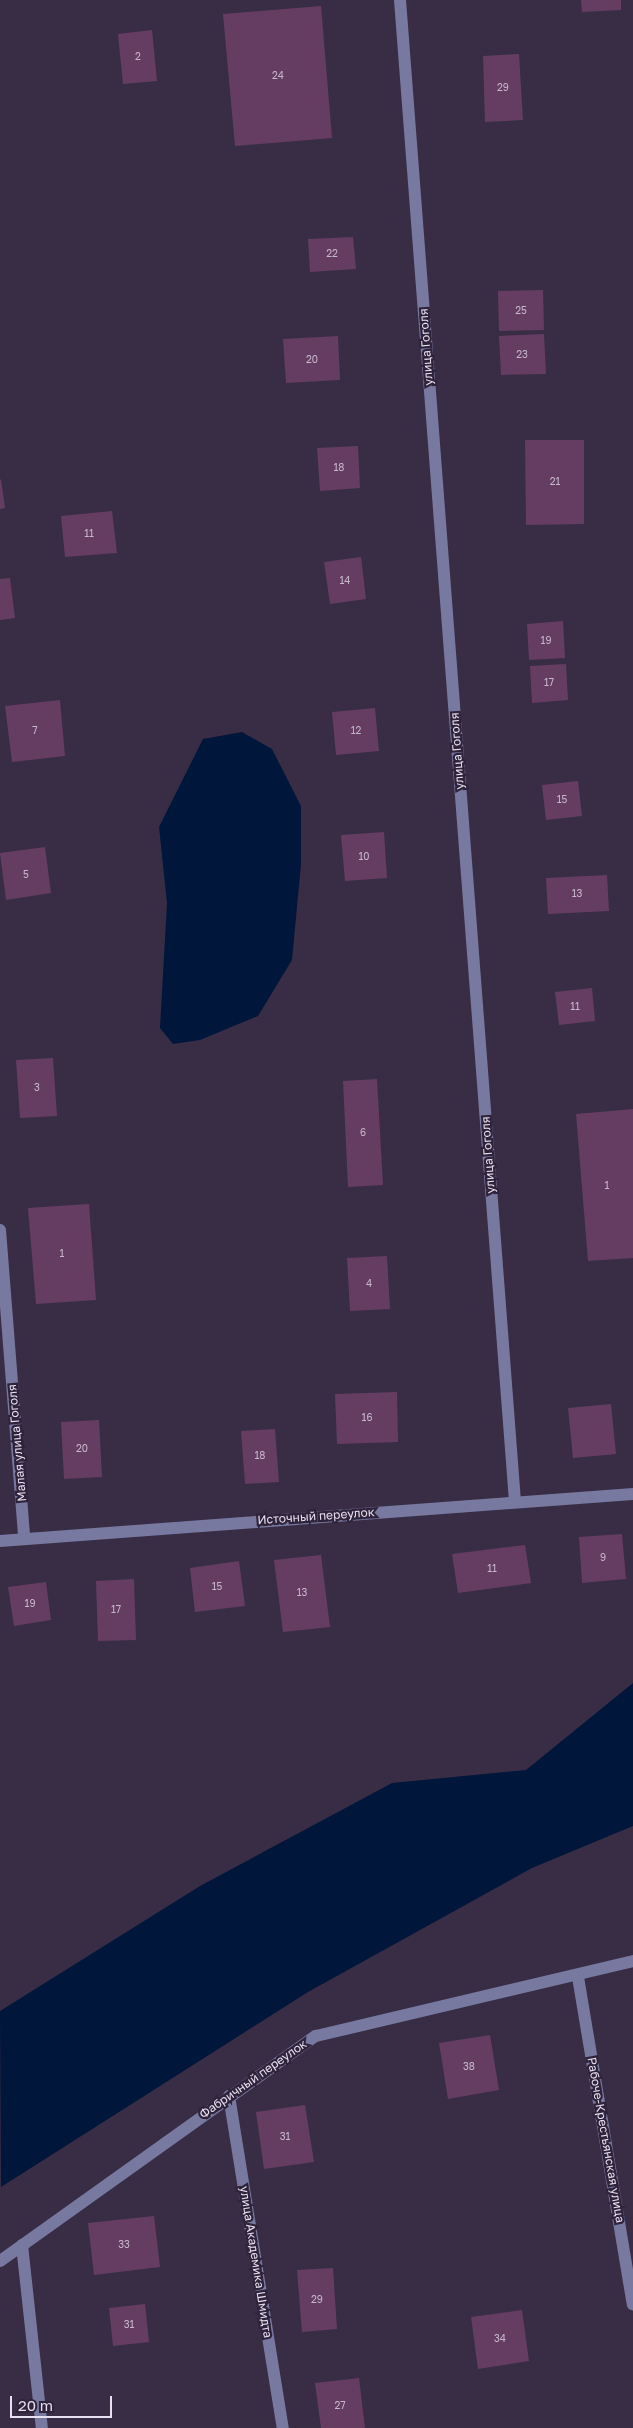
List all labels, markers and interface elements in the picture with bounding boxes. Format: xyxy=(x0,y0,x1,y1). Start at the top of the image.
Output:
house number: 2 xyxy=(135,51,141,63)
house number: 24 xyxy=(272,70,284,82)
house number: 29 xyxy=(497,82,509,94)
house number: 22 xyxy=(326,248,338,260)
house number: 25 xyxy=(515,305,527,317)
street label: улица Гоголя xyxy=(416,308,436,386)
house number: 23 xyxy=(516,349,528,361)
house number: 20 xyxy=(306,354,318,366)
house number: 18 xyxy=(334,462,344,474)
house number: 21 xyxy=(550,476,560,488)
house number: 11 xyxy=(84,528,94,540)
house number: 14 xyxy=(340,575,350,587)
house number: 19 xyxy=(541,635,551,647)
house number: 17 xyxy=(544,677,554,689)
street label: улица Гоголя xyxy=(447,712,467,790)
house number: 7 xyxy=(32,725,38,737)
house number: 12 xyxy=(351,725,361,737)
house number: 15 xyxy=(557,794,567,806)
house number: 10 xyxy=(358,851,370,863)
house number: 5 xyxy=(23,869,29,881)
house number: 13 xyxy=(572,888,582,900)
house number: 11 xyxy=(570,1001,580,1013)
house number: 3 xyxy=(34,1082,40,1094)
street label: улица Гоголя xyxy=(478,1116,498,1194)
house number: 6 xyxy=(360,1127,366,1139)
house number: 1 xyxy=(605,1180,609,1192)
house number: 1 xyxy=(60,1248,64,1260)
house number: 4 xyxy=(366,1278,372,1290)
street label: Малая улица Гоголя xyxy=(5,1384,29,1502)
house number: 16 xyxy=(362,1412,372,1424)
house number: 20 xyxy=(76,1443,88,1455)
house number: 18 xyxy=(255,1450,265,1462)
street label: Источный переулок xyxy=(257,1505,375,1527)
house number: 9 xyxy=(600,1552,606,1564)
house number: 11 xyxy=(487,1563,497,1575)
house number: 15 xyxy=(212,1581,222,1593)
house number: 13 xyxy=(297,1587,307,1599)
house number: 19 xyxy=(25,1598,35,1610)
house number: 17 xyxy=(111,1604,121,1616)
street label: Фабричный переулок xyxy=(197,2036,309,2122)
street label: Рабоче-Крестьянская улица xyxy=(584,2056,628,2224)
house number: 38 xyxy=(463,2061,475,2073)
house number: 31 xyxy=(280,2131,290,2143)
street label: улица Академика Шмидта xyxy=(237,2185,275,2339)
house number: 33 xyxy=(118,2239,130,2251)
house number: 29 xyxy=(311,2294,323,2306)
house number: 31 xyxy=(124,2319,134,2331)
house number: 34 xyxy=(494,2333,506,2345)
scale bar xyxy=(12,2386,115,2418)
text: 20 m xyxy=(18,2396,53,2414)
house number: 27 xyxy=(334,2400,346,2412)

